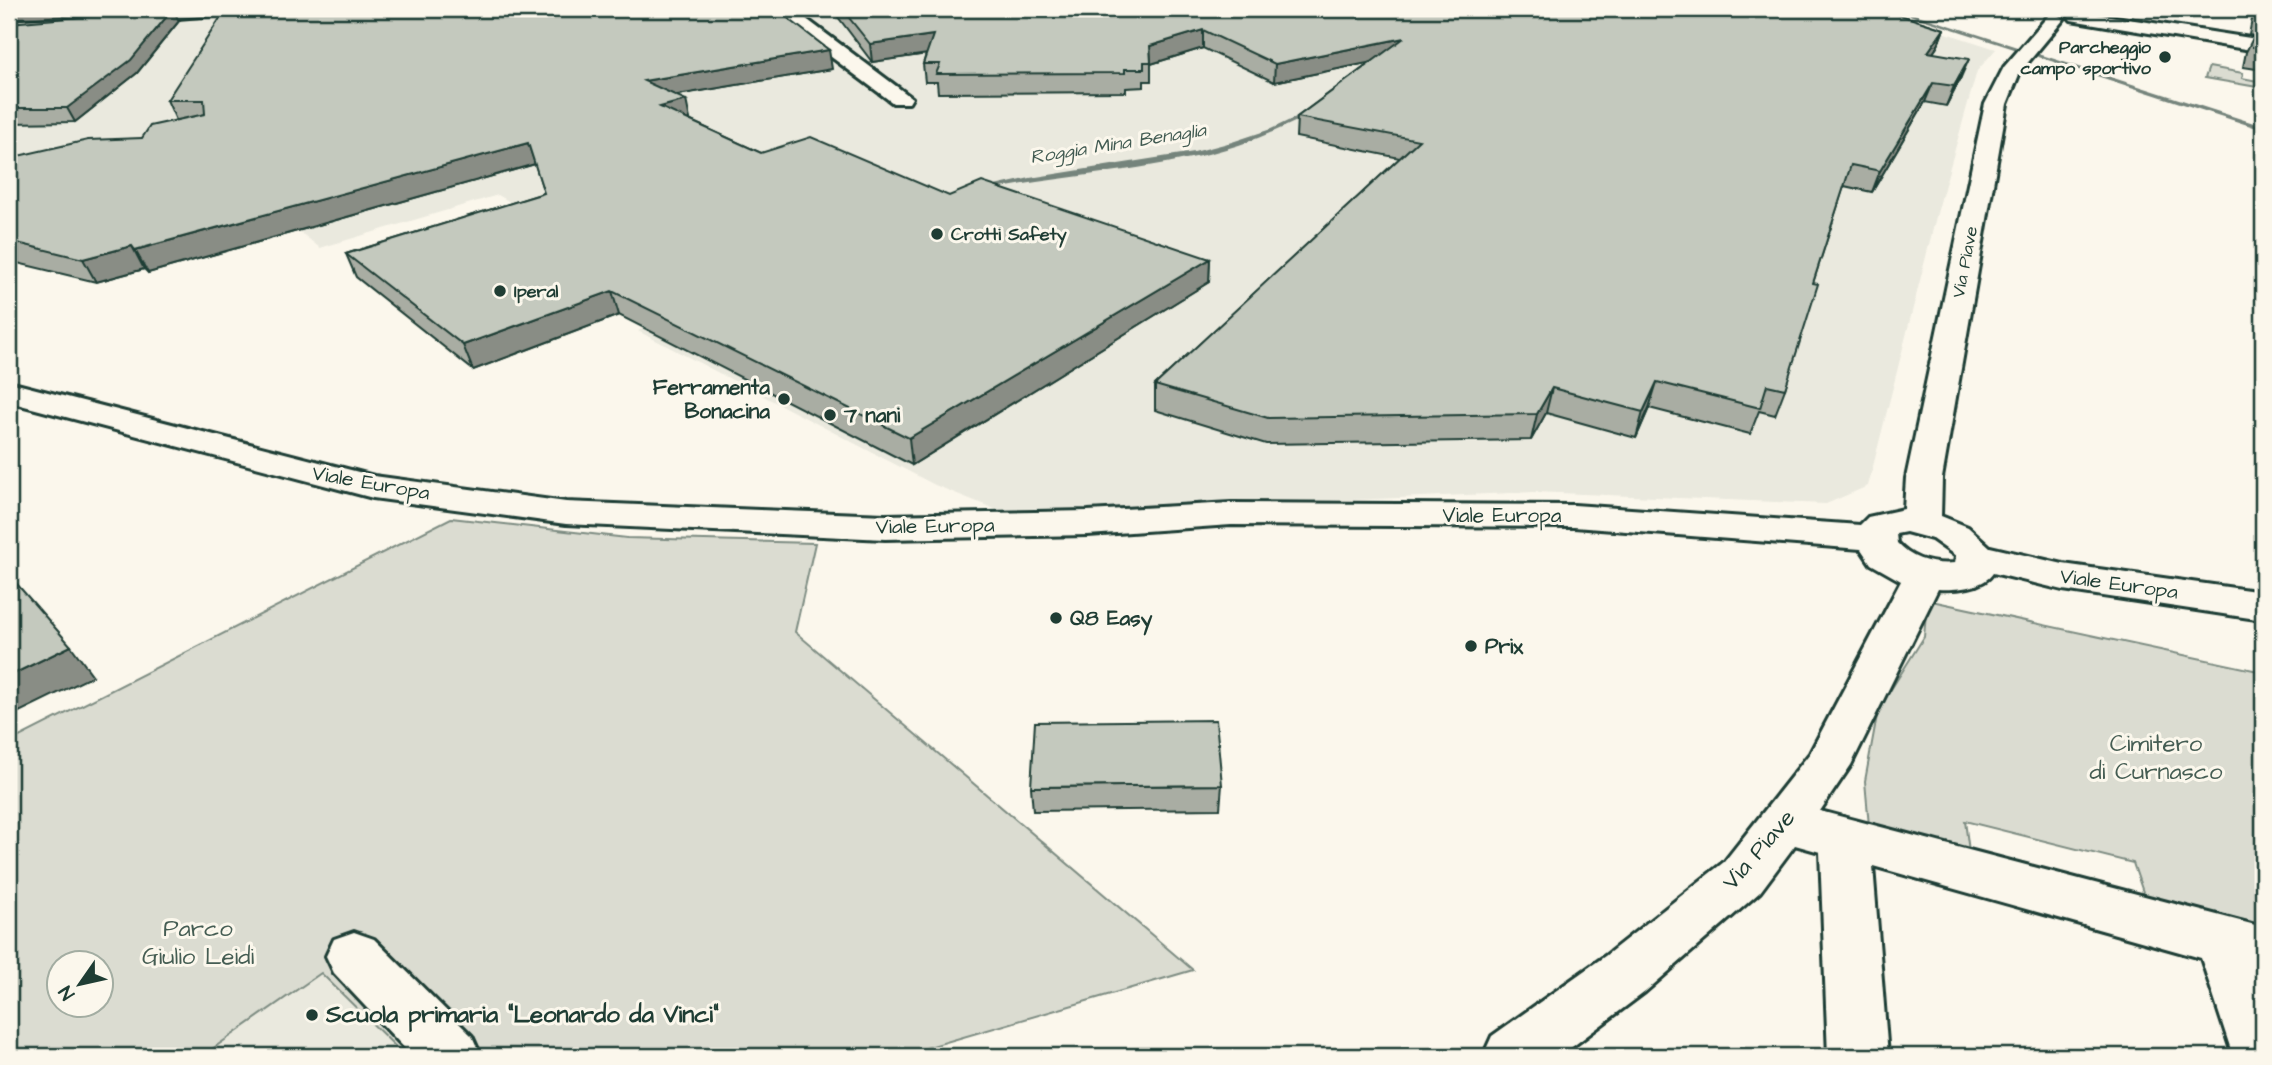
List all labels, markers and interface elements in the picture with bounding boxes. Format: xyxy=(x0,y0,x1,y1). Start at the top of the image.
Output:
place label: Parcheggio campo sportivo xyxy=(2021,35,2152,81)
marker: Parcheggio campo sportivo xyxy=(2157,49,2173,65)
water label: Roggia Mina Benaglia xyxy=(1028,117,1209,171)
place label: Crotti Safety xyxy=(951,222,1067,248)
street label: Via Piave xyxy=(1946,224,1984,300)
marker: Crotti Safety xyxy=(929,226,945,242)
place label: Iperal xyxy=(514,279,559,304)
marker: Iperal xyxy=(492,283,508,299)
place label: Ferramenta Bonacina xyxy=(653,373,770,426)
marker: Ferramenta Bonacina xyxy=(776,391,792,407)
place label: 7 nani xyxy=(843,401,901,430)
marker: 7 nani xyxy=(822,407,838,423)
street label: Viale Europa xyxy=(310,458,432,509)
street label: Viale Europa xyxy=(1443,501,1562,531)
street label: Viale Europa xyxy=(875,510,995,543)
street label: Viale Europa xyxy=(2058,561,2180,608)
place label: Q8 Easy xyxy=(1070,604,1153,636)
marker: Q8 Easy xyxy=(1048,610,1064,626)
place label: Prix xyxy=(1485,632,1524,661)
marker: Prix xyxy=(1463,638,1479,654)
park label: Cimitero di Curnasco xyxy=(2090,727,2223,789)
street label: Via Piave xyxy=(1714,802,1804,898)
park label: Parco Giulio Leidi xyxy=(142,912,254,974)
north arrow xyxy=(46,950,116,1020)
text: N xyxy=(53,980,82,1005)
place label: Scuola primaria "Leonardo da Vinci" xyxy=(325,998,719,1032)
marker: Scuola primaria "Leonardo da Vinci" xyxy=(304,1007,320,1023)

